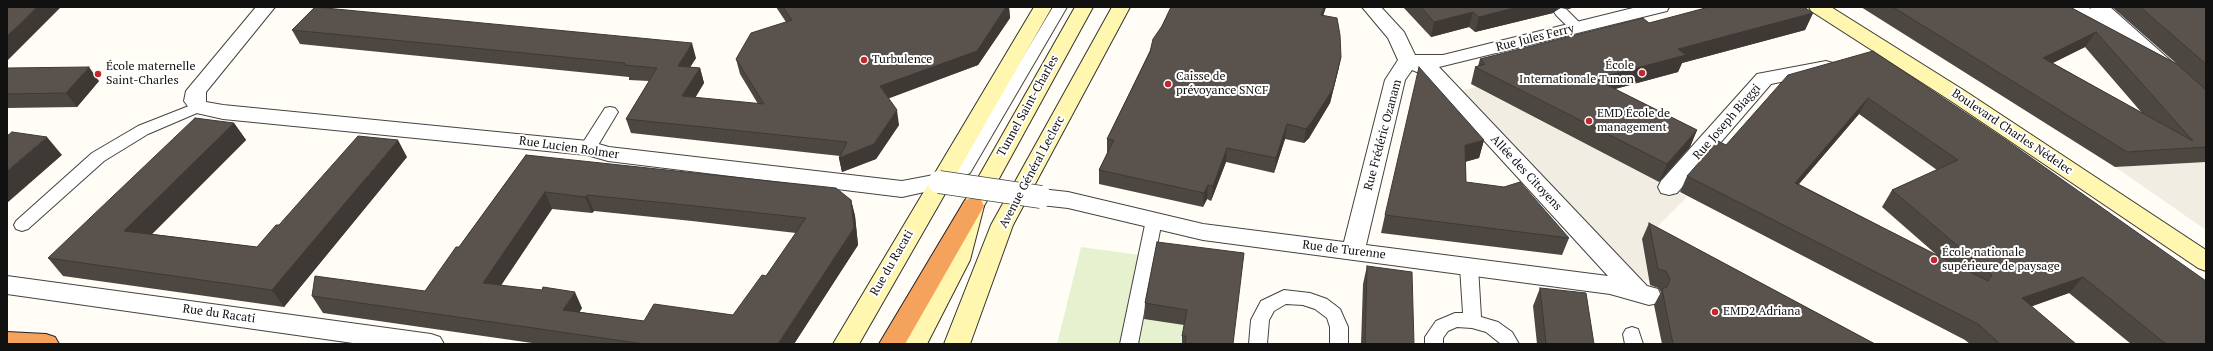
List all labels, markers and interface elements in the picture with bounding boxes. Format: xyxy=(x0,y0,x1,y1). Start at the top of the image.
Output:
street label: Rue Jules Ferry xyxy=(1494,21,1576,55)
place label: Turbulence xyxy=(872,53,932,67)
street label: Tunnel Saint-Charles xyxy=(994,53,1062,159)
marker: Turbulence xyxy=(859,55,869,65)
place label: École Internationale Tunon xyxy=(1519,59,1634,87)
place label: École maternelle Saint-Charles xyxy=(106,60,195,88)
marker: École Internationale Tunon xyxy=(1637,68,1647,78)
marker: École maternelle Saint-Charles xyxy=(93,69,103,79)
place label: Caisse de prévoyance SNCF xyxy=(1176,70,1269,98)
street label: Rue Frédéric Ozanam xyxy=(1361,78,1405,192)
marker: Caisse de prévoyance SNCF xyxy=(1163,79,1173,89)
street label: Rue Joseph Biaggi xyxy=(1690,81,1764,163)
street label: Boulevard Charles Nédelec xyxy=(1949,86,2075,178)
place label: EMD École de management xyxy=(1597,107,1670,135)
street label: Avenue Général Leclerc xyxy=(996,113,1068,231)
marker: EMD École de management xyxy=(1584,116,1594,126)
street label: Allée des Citoyens xyxy=(1487,132,1565,214)
street label: Rue Lucien Rolmer xyxy=(518,134,620,162)
street label: Rue du Racati xyxy=(867,228,917,298)
street label: Rue de Turenne xyxy=(1301,238,1387,262)
place label: École nationale supérieure de paysage xyxy=(1942,246,2060,274)
marker: École nationale supérieure de paysage xyxy=(1929,255,1939,265)
street label: Rue du Racati xyxy=(182,302,256,326)
place label: EMD2 Adriana xyxy=(1723,305,1801,319)
marker: EMD2 Adriana xyxy=(1710,307,1720,317)

